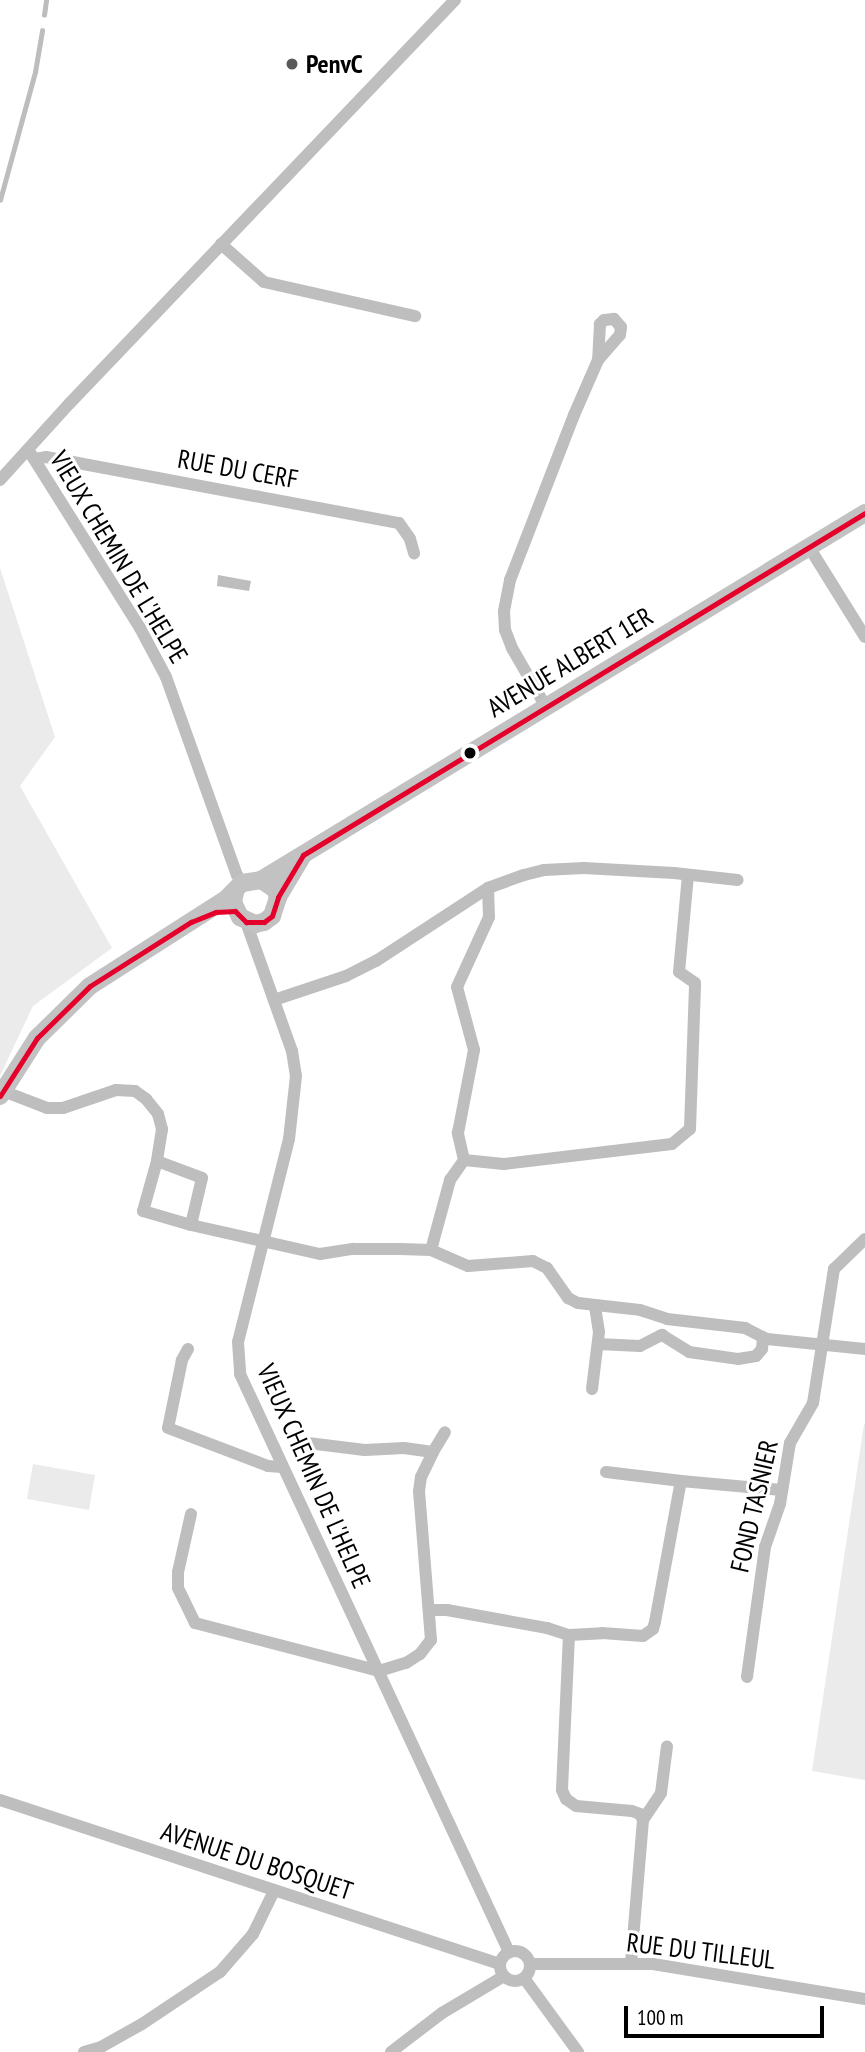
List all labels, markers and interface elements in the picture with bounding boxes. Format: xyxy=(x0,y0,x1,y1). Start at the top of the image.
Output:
place label: PenvC xyxy=(306,48,363,80)
marker: PenvC xyxy=(284,56,300,72)
street label: RUE DU CERF xyxy=(175,443,301,495)
street label: VIEUX CHEMIN DE L'HELPE xyxy=(43,445,195,669)
street label: AVENUE ALBERT 1ER xyxy=(481,600,659,724)
unlabelled marker xyxy=(463,746,477,760)
street label: VIEUX CHEMIN DE L'HELPE xyxy=(250,1359,378,1593)
street label: FOND TASNIER xyxy=(724,1436,784,1576)
street label: AVENUE DU BOSQUET xyxy=(157,1815,357,1907)
street label: RUE DU TILLEUL xyxy=(625,1926,777,1976)
scale bar xyxy=(627,1993,826,2037)
text: 100 m xyxy=(637,2004,683,2031)

